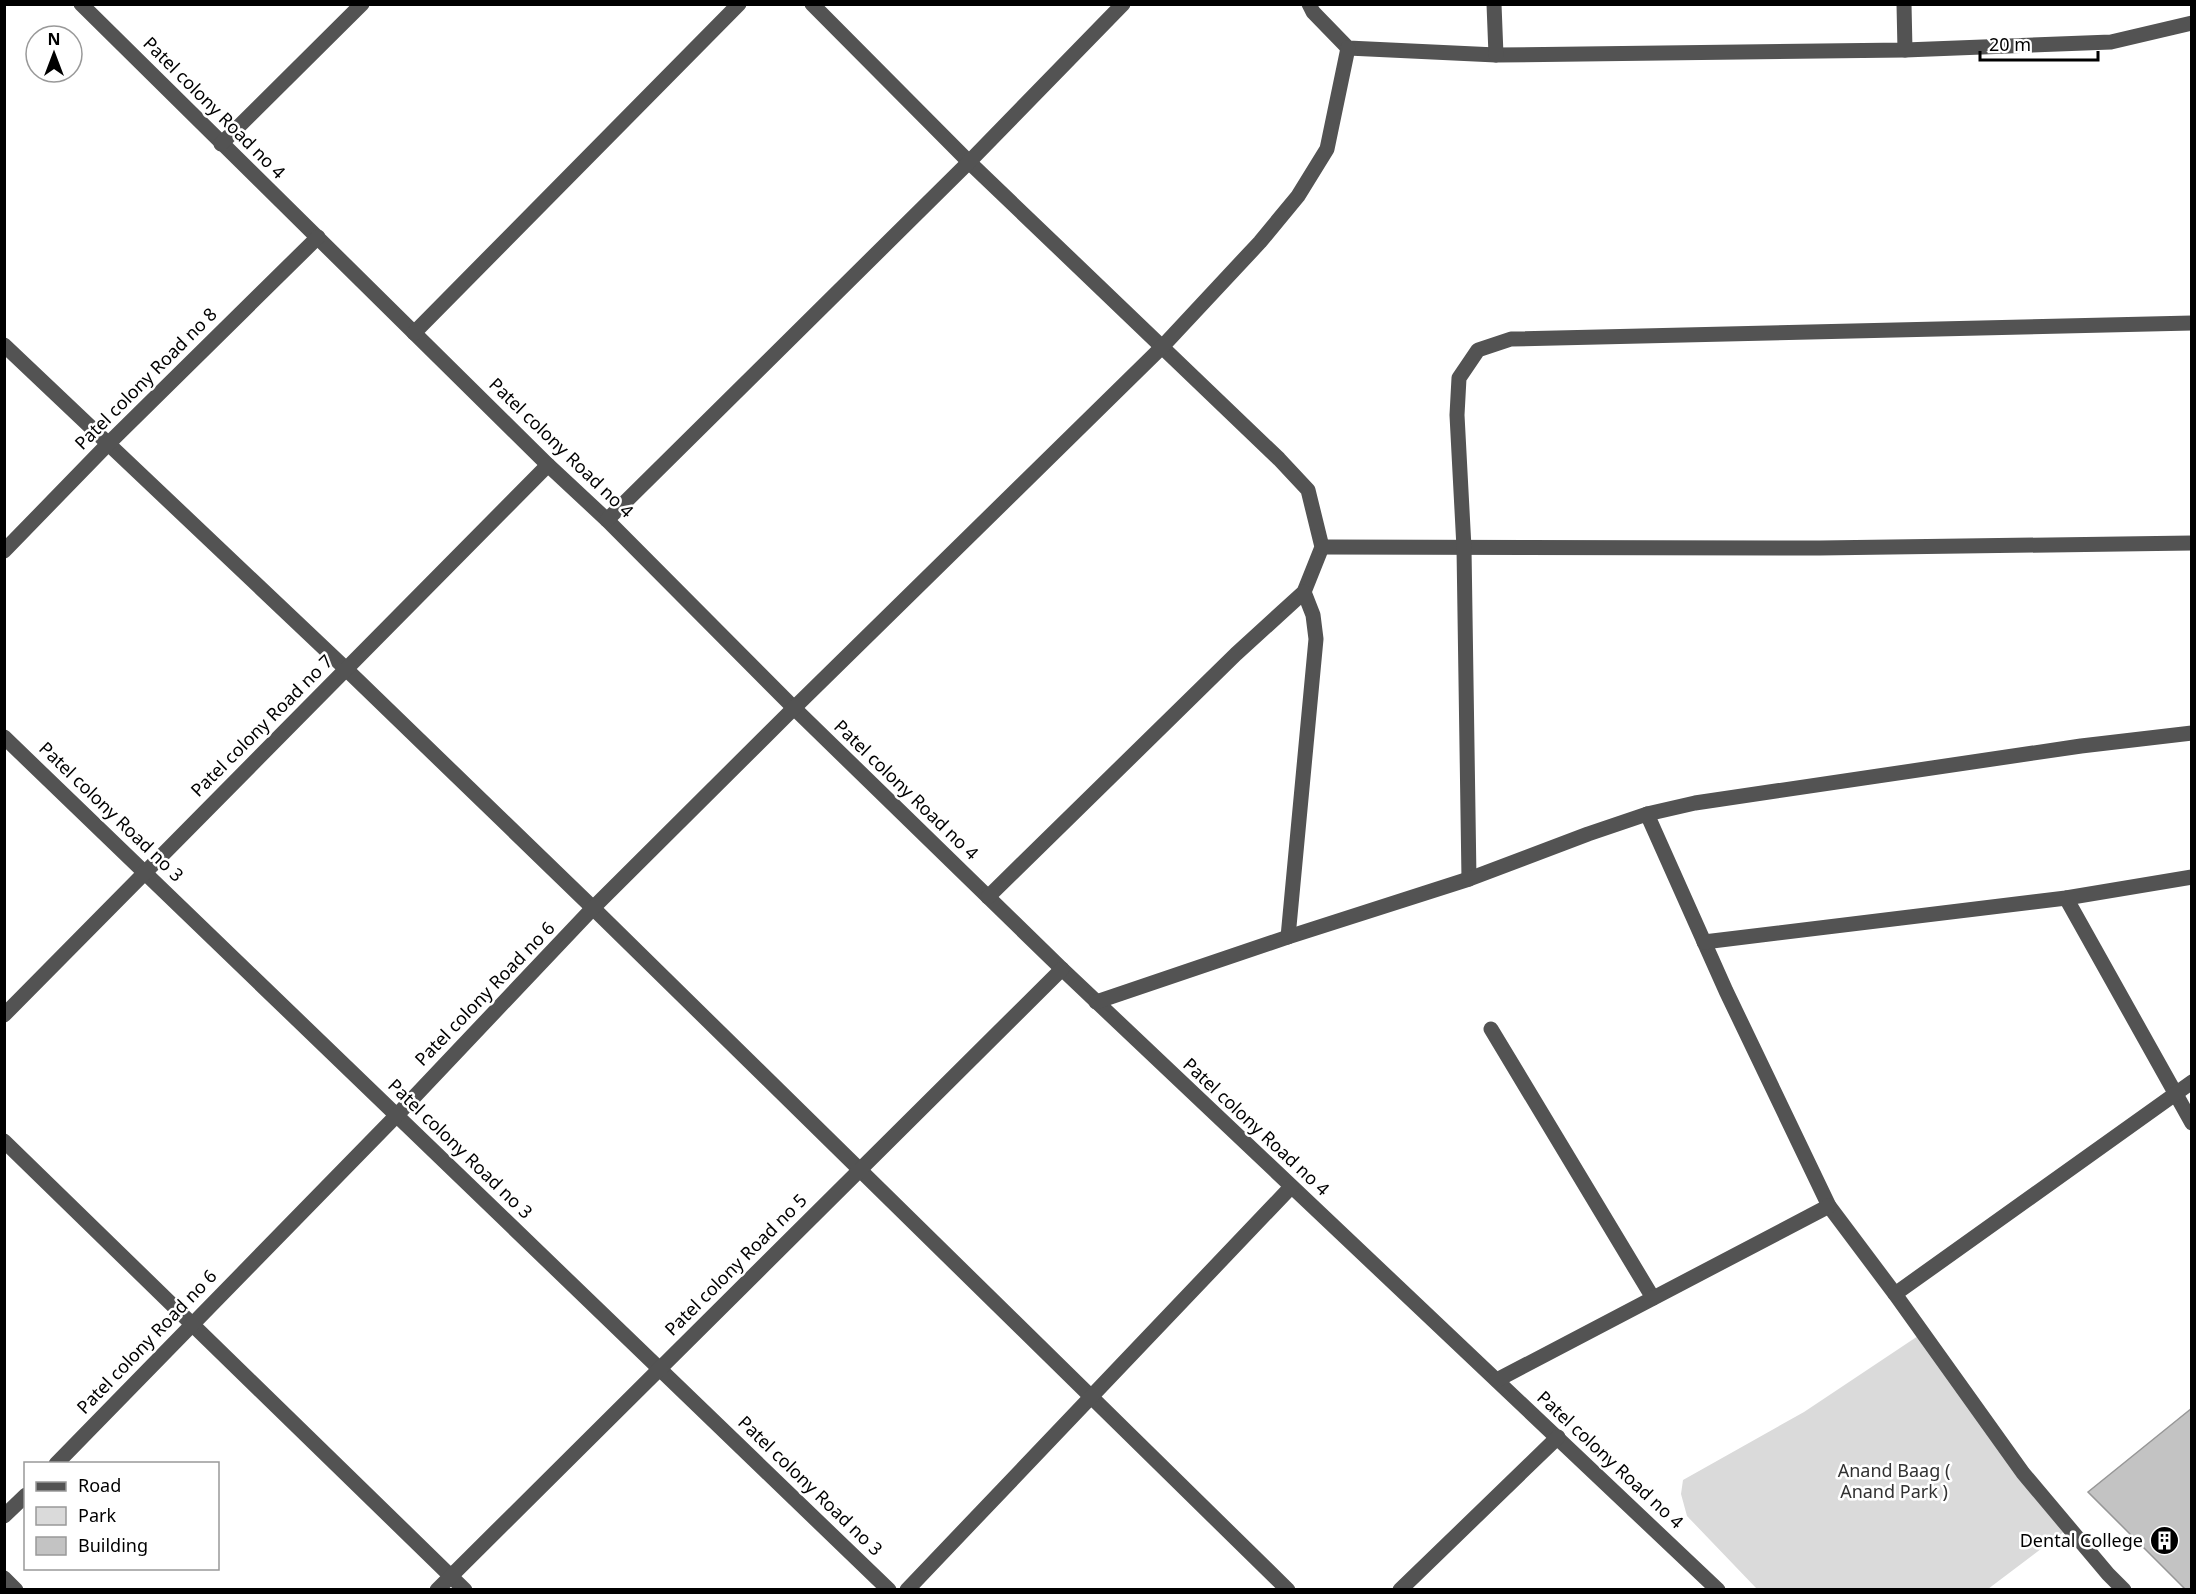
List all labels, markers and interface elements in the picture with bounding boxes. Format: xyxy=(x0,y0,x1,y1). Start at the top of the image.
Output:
north arrow xyxy=(24,24,84,84)
scale bar xyxy=(1980,24,2098,62)
text: N xyxy=(47,28,61,50)
street label: Patel colony Road no 4 xyxy=(138,31,291,184)
text: 20 m xyxy=(1989,32,2031,56)
street label: Patel colony Road no 8 xyxy=(69,302,222,455)
street label: Patel colony Road no 4 xyxy=(484,372,639,523)
street label: Patel colony Road no 7 xyxy=(185,649,338,802)
street label: Patel colony Road no 4 xyxy=(829,714,984,865)
street label: Patel colony Road no 3 xyxy=(34,736,189,887)
street label: Patel colony Road no 6 xyxy=(409,916,560,1071)
street label: Patel colony Road no 4 xyxy=(1178,1052,1335,1200)
street label: Patel colony Road no 3 xyxy=(383,1073,538,1224)
street label: Patel colony Road no 5 xyxy=(659,1188,812,1341)
street label: Patel colony Road no 6 xyxy=(71,1264,222,1419)
street label: Patel colony Road no 4 xyxy=(1532,1385,1689,1533)
street label: Patel colony Road no 3 xyxy=(733,1410,888,1561)
park label: Anand Baag ( Anand Park ) xyxy=(1838,1458,1950,1503)
legend xyxy=(24,1462,219,1570)
text: Road xyxy=(78,1473,121,1497)
text: Park xyxy=(78,1503,116,1527)
building icon: Dental College xyxy=(2148,1525,2180,1557)
place label: Dental College xyxy=(2020,1528,2143,1552)
text: Building xyxy=(78,1533,148,1557)

